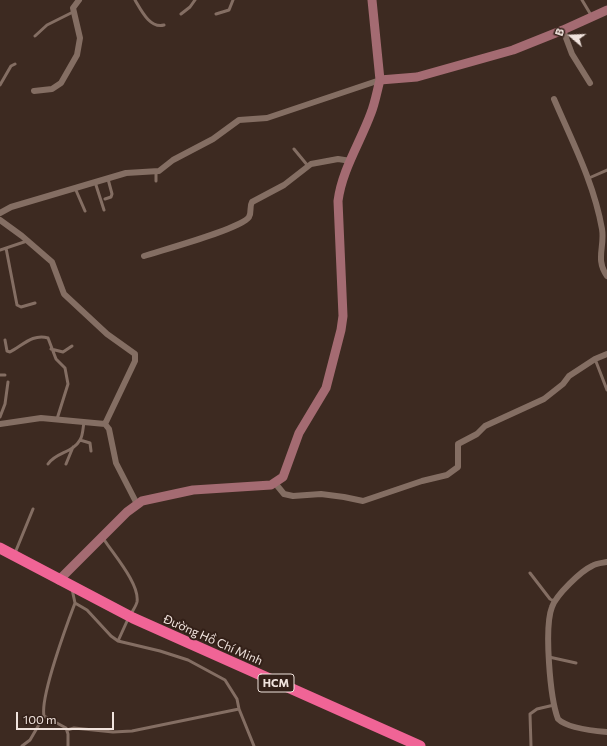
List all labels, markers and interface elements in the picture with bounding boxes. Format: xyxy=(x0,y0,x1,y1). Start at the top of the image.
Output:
north arrow xyxy=(551,16,591,56)
text: B xyxy=(552,26,567,38)
street label: Đường Hồ Chí Minh xyxy=(161,612,265,668)
road number: HCM xyxy=(258,674,294,692)
scale bar xyxy=(18,704,116,730)
text: 100 m xyxy=(23,712,57,726)

